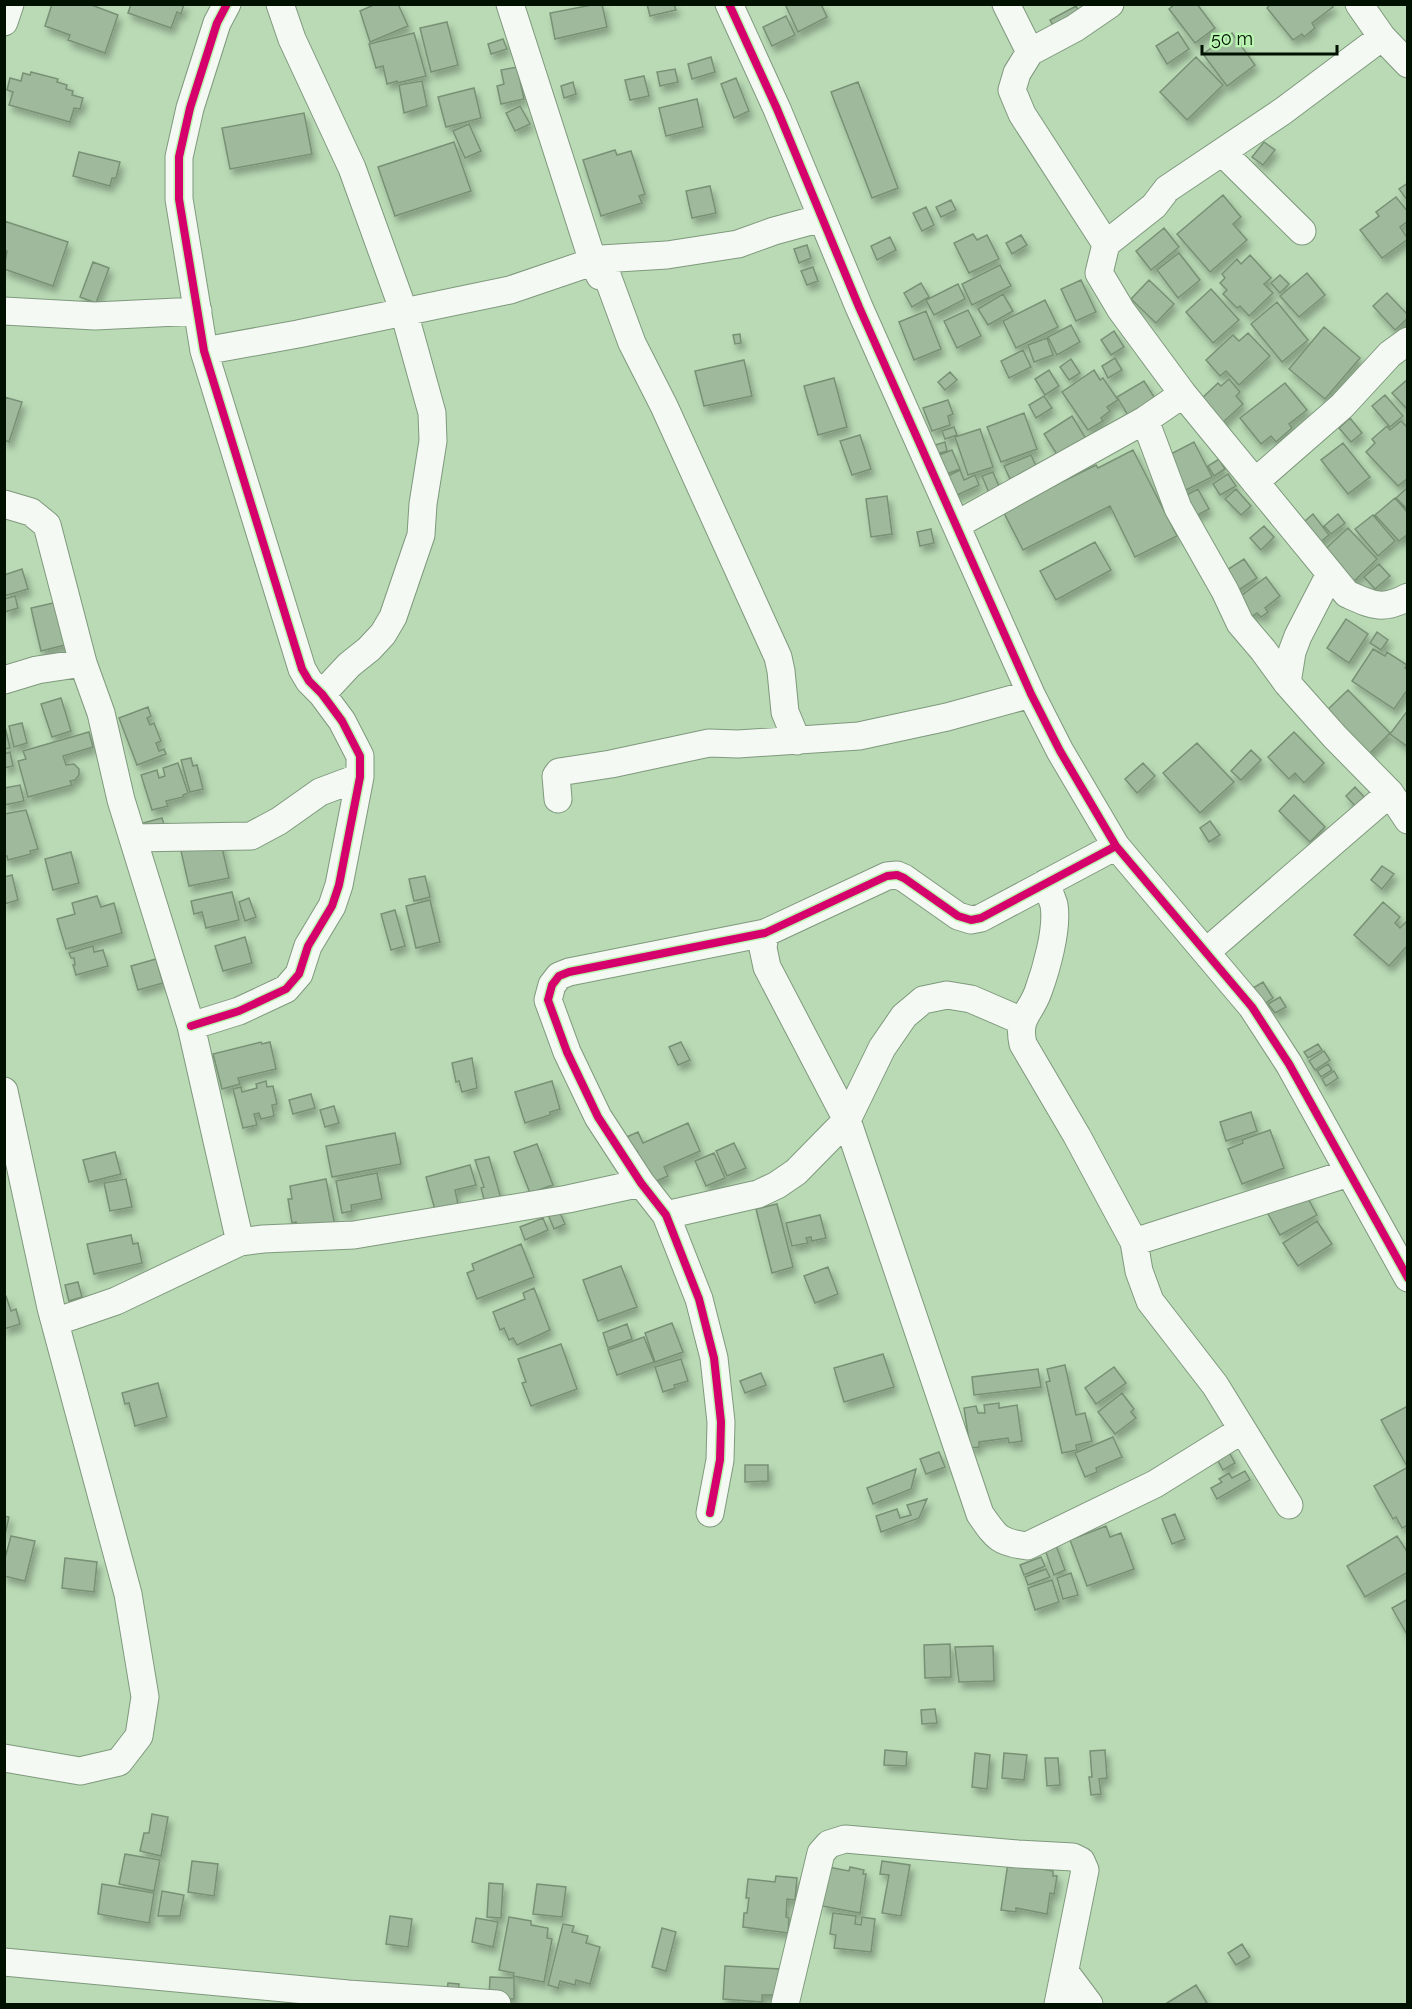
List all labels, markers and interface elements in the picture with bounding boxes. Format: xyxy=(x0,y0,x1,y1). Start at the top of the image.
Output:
scale bar xyxy=(1202,18,1337,56)
text: 50 m xyxy=(1211,28,1253,49)

